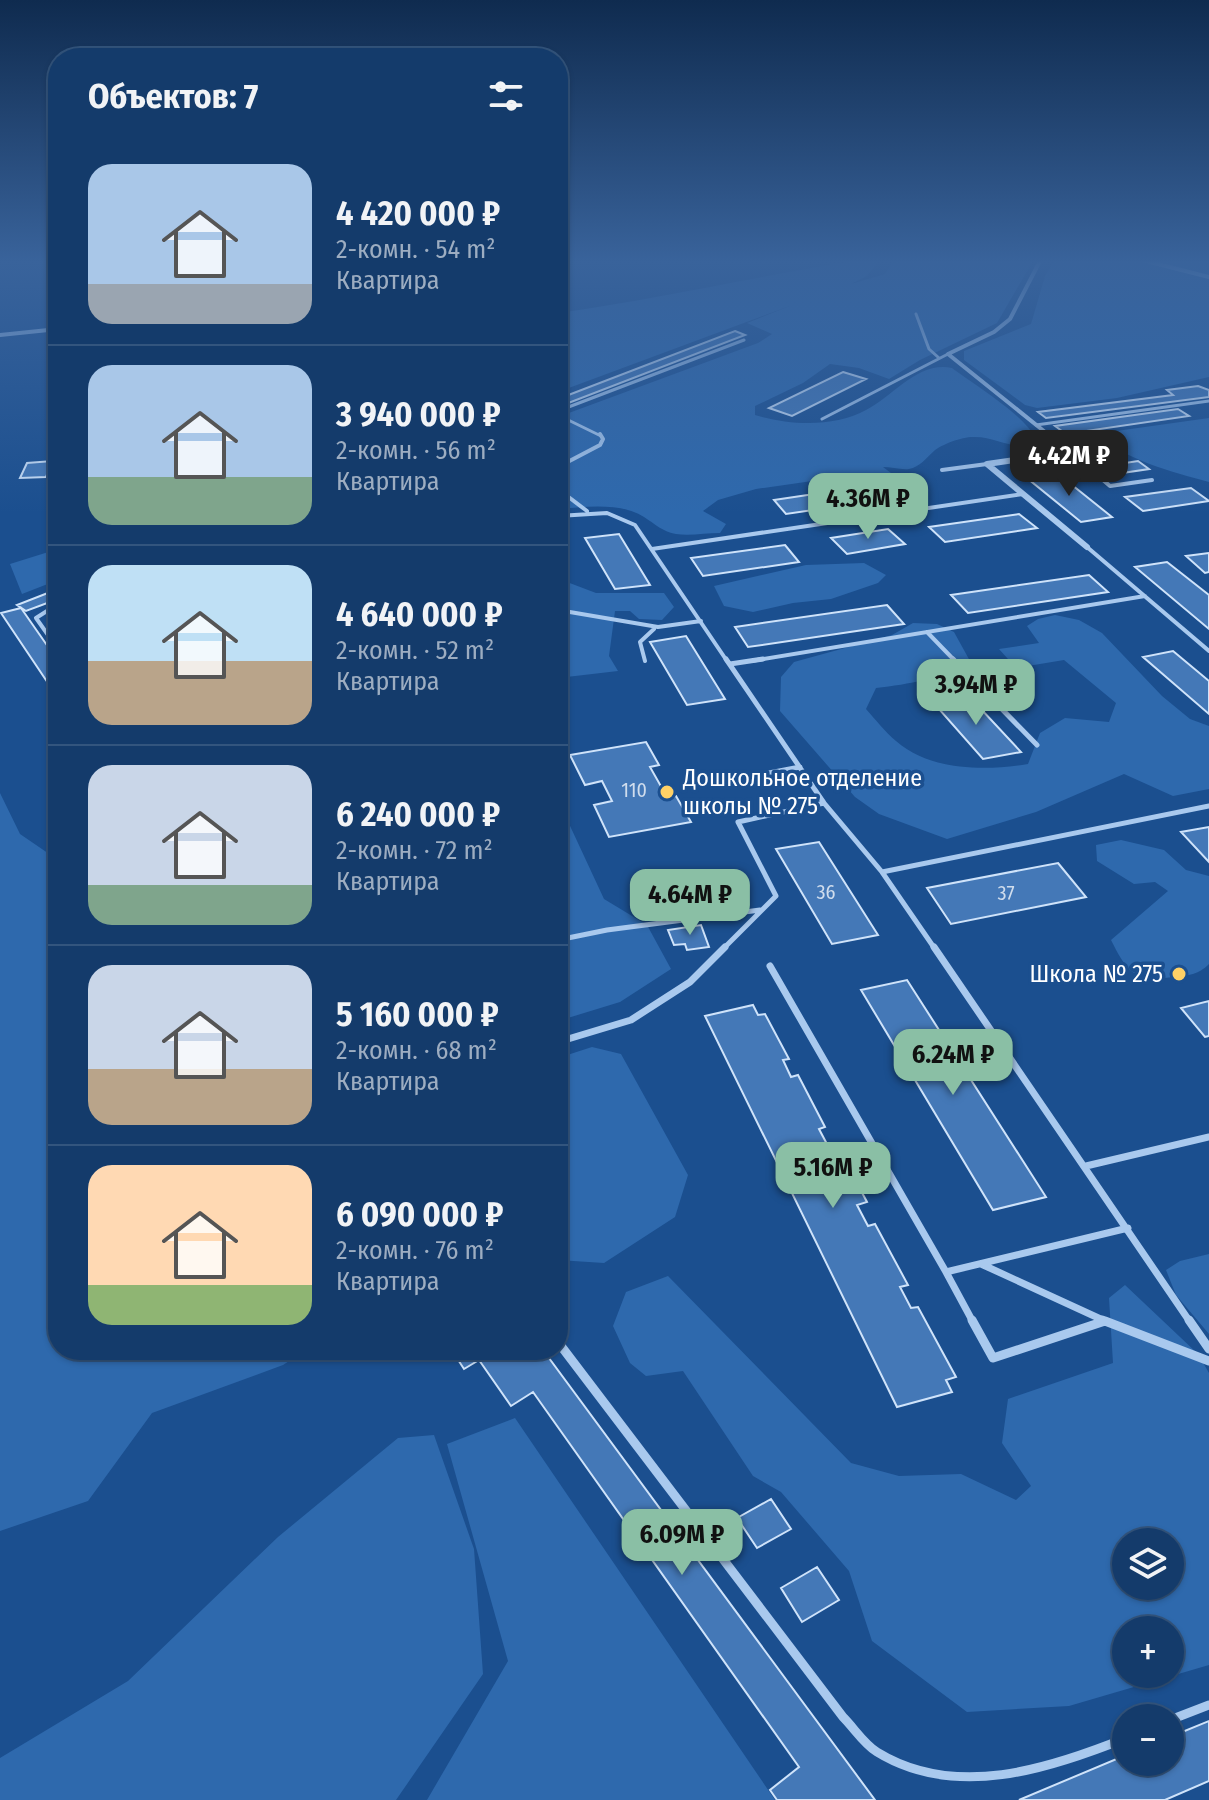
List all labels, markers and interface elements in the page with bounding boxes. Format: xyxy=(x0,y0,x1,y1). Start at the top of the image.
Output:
icon: filters xyxy=(484,74,528,118)
text: Объектов: 7 xyxy=(88,76,258,117)
text: 4 420 000 ₽ xyxy=(336,193,500,234)
icon: home xyxy=(152,196,248,292)
text: 2-комн. · 54 m² xyxy=(336,234,496,265)
text: Квартира xyxy=(336,265,440,296)
text: 3 940 000 ₽ xyxy=(336,394,501,435)
icon: home xyxy=(152,397,248,493)
pin: 4.42M ₽ xyxy=(995,430,1143,498)
text: 2-комн. · 56 m² xyxy=(336,435,496,466)
text: 4.42M ₽ xyxy=(1028,440,1110,471)
text: Квартира xyxy=(336,466,440,497)
pin: 4.36M ₽ xyxy=(794,473,942,541)
text: 4.36M ₽ xyxy=(826,483,910,514)
text: 4 640 000 ₽ xyxy=(336,594,503,635)
icon: home xyxy=(152,597,248,693)
text: 2-комн. · 52 m² xyxy=(336,635,494,666)
pin: 3.94M ₽ xyxy=(902,659,1050,727)
text: Квартира xyxy=(336,666,440,697)
text: 3.94M ₽ xyxy=(935,669,1017,700)
place label: Дошкольное отделение школы № 275 xyxy=(682,764,922,820)
house number: 110 xyxy=(621,778,647,802)
marker: Дошкольное отделение школы № 275 xyxy=(658,783,676,801)
text: 6 240 000 ₽ xyxy=(336,794,500,835)
icon: home xyxy=(152,797,248,893)
text: 2-комн. · 72 m² xyxy=(336,835,493,866)
text: Квартира xyxy=(336,866,440,897)
pin: 4.64M ₽ xyxy=(616,869,764,937)
text: 4.64M ₽ xyxy=(648,879,732,910)
house number: 36 xyxy=(817,880,836,904)
house number: 37 xyxy=(997,881,1015,905)
place label: Школа № 275 xyxy=(1029,960,1163,988)
marker: Школа № 275 xyxy=(1170,965,1188,983)
text: 5 160 000 ₽ xyxy=(336,994,499,1035)
icon: home xyxy=(152,997,248,1093)
pin: 6.24M ₽ xyxy=(879,1029,1027,1097)
text: 2-комн. · 68 m² xyxy=(336,1035,497,1066)
text: 6.24M ₽ xyxy=(912,1039,994,1070)
text: Квартира xyxy=(336,1066,440,1097)
pin: 5.16M ₽ xyxy=(759,1142,907,1210)
text: 5.16M ₽ xyxy=(794,1152,872,1183)
text: 6 090 000 ₽ xyxy=(336,1194,504,1235)
icon: home xyxy=(152,1197,248,1293)
text: 2-комн. · 76 m² xyxy=(336,1235,494,1266)
text: Квартира xyxy=(336,1266,440,1297)
pin: 6.09M ₽ xyxy=(608,1509,756,1577)
text: 6.09M ₽ xyxy=(640,1519,724,1550)
map controls xyxy=(1112,1528,1184,1776)
button: layers xyxy=(1112,1528,1184,1600)
button: + xyxy=(1112,1616,1184,1688)
button: − xyxy=(1112,1704,1184,1776)

